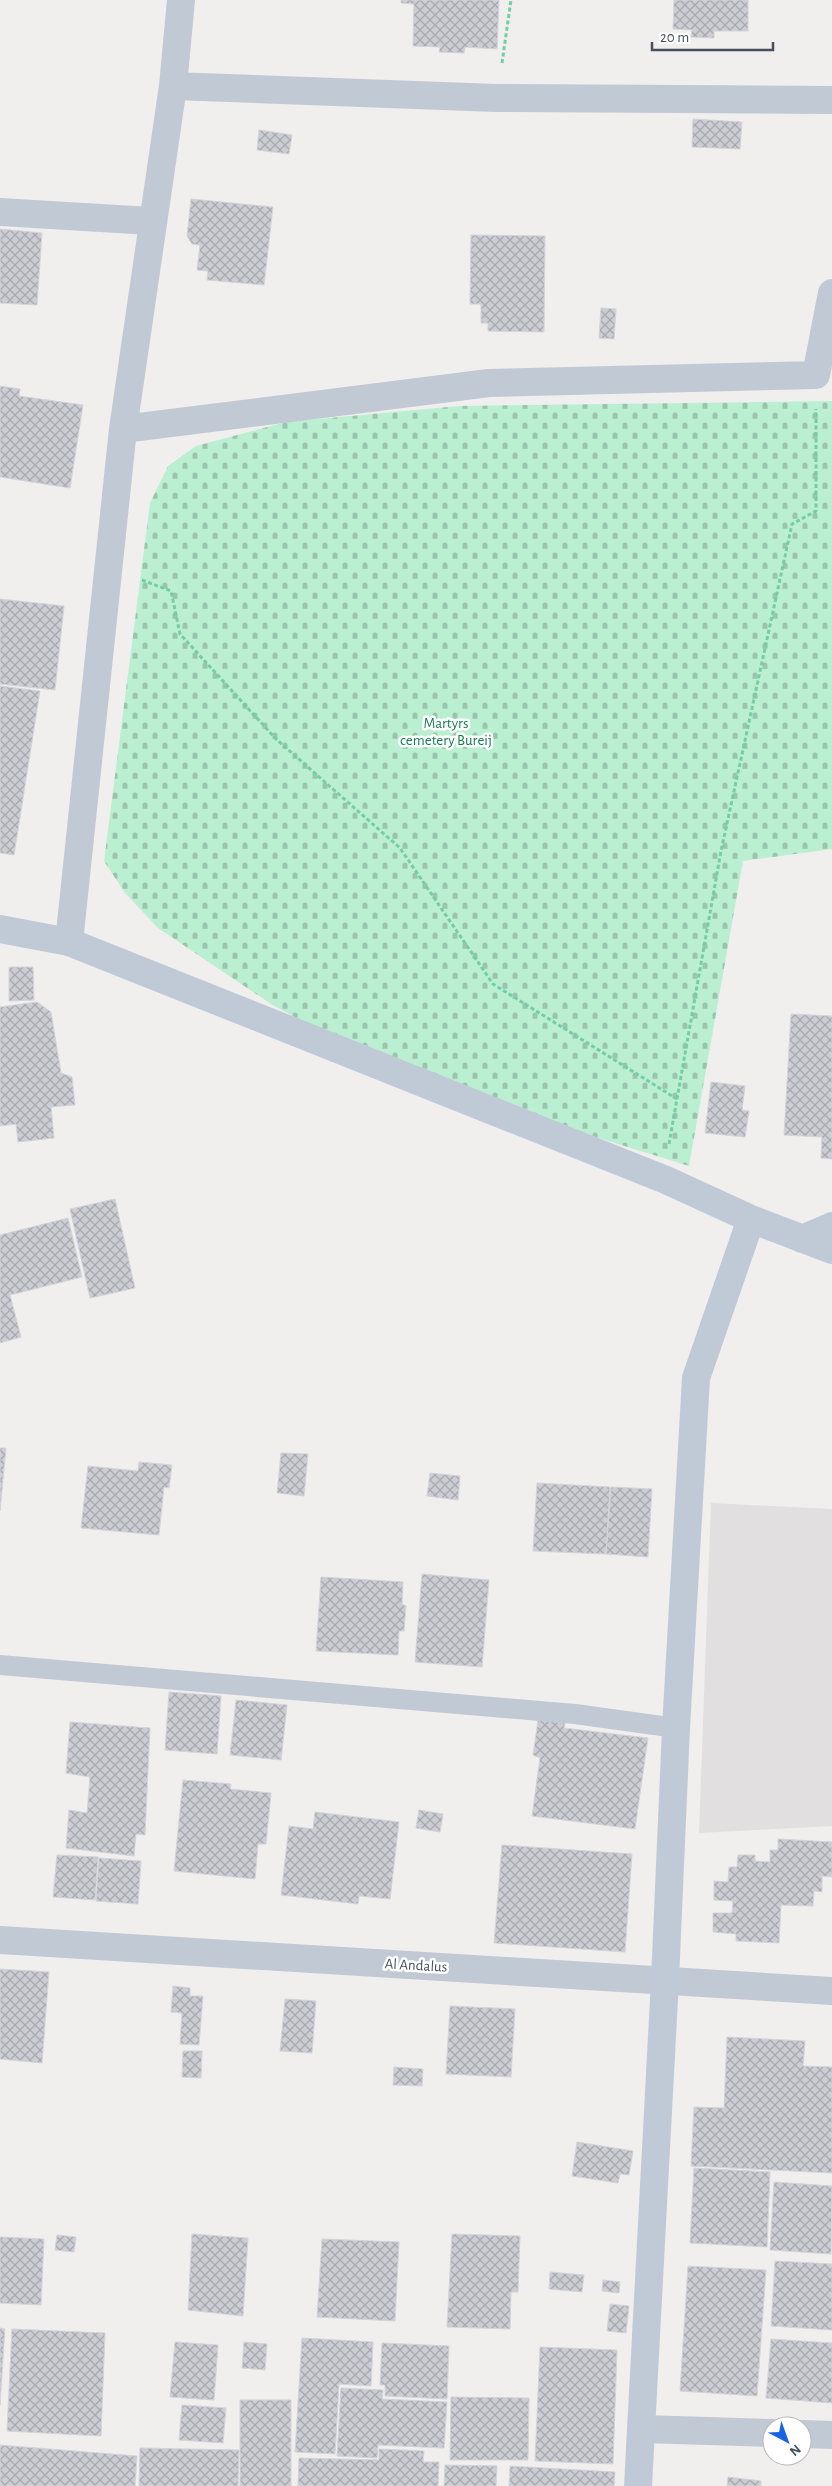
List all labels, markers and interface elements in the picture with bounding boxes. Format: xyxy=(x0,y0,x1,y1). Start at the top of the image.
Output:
scale bar xyxy=(652,20,773,52)
text: 20 m xyxy=(660,30,689,45)
park label: Martyrs cemetery Bureij xyxy=(400,716,492,748)
street label: Al Andalus xyxy=(384,1956,448,1975)
north arrow xyxy=(762,2416,812,2466)
text: N xyxy=(787,2442,803,2459)

